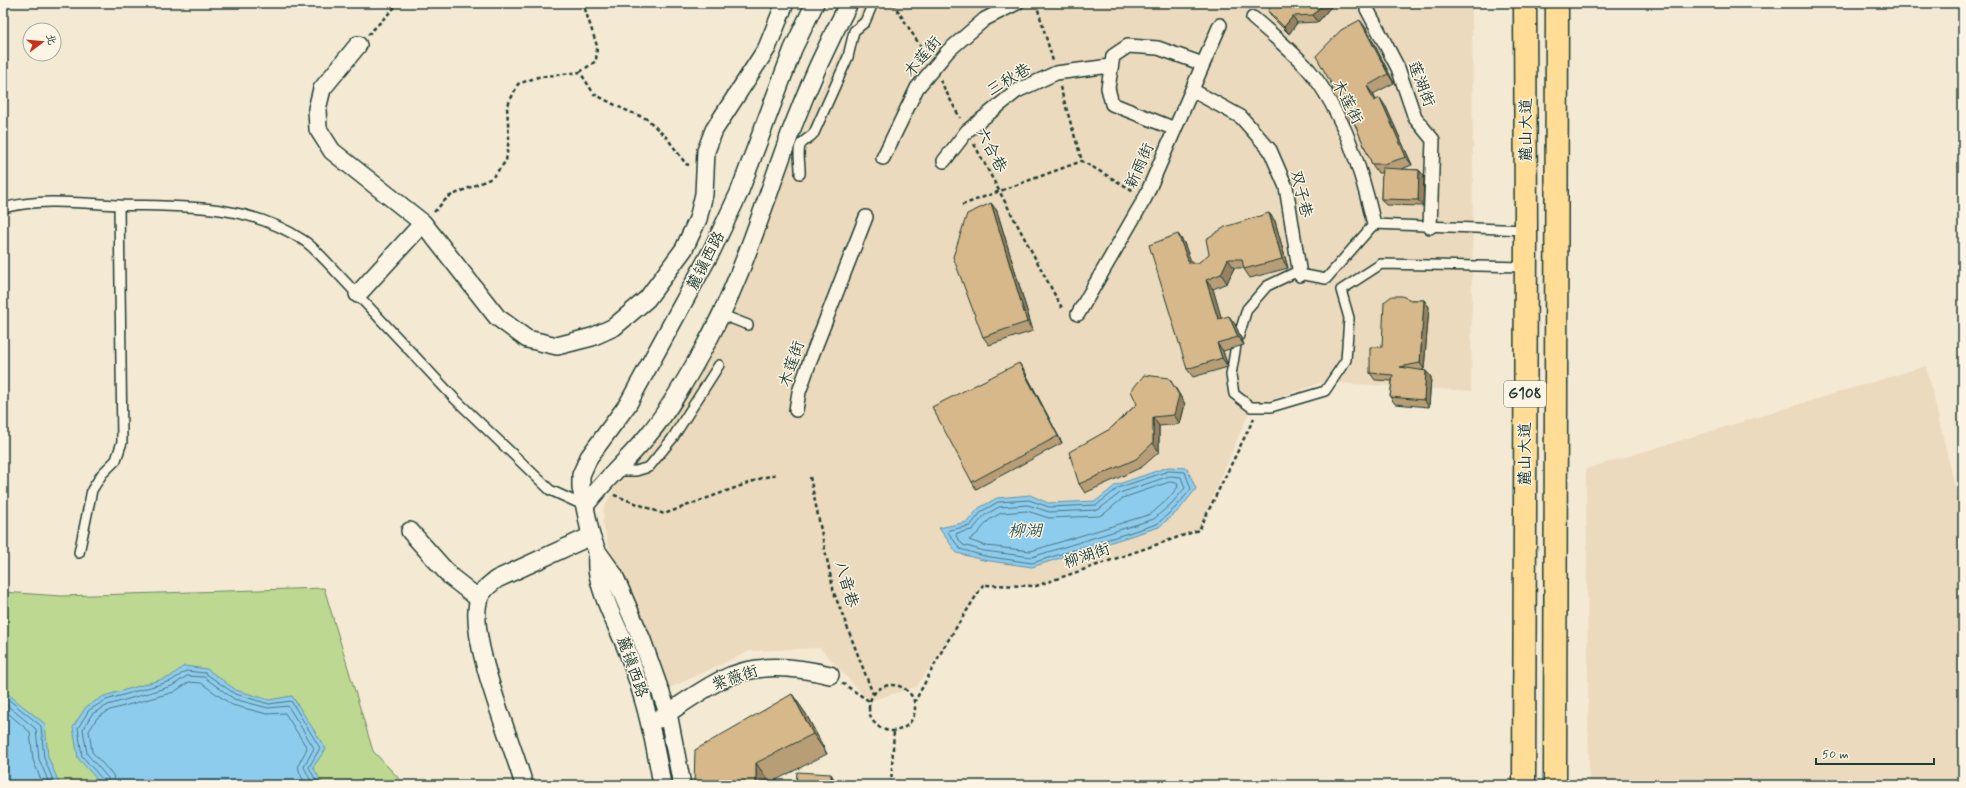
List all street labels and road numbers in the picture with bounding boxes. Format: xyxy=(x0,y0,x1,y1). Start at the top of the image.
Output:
street label: 木莲街 xyxy=(900,32,946,82)
street label: 莲湖街 xyxy=(1403,58,1439,110)
street label: 三秋巷 xyxy=(983,59,1035,101)
street label: 木莲街 xyxy=(1326,76,1368,128)
street label: 麓山大道 xyxy=(1516,98,1537,162)
street label: 六合巷 xyxy=(970,124,1012,176)
street label: 新雨街 xyxy=(1121,140,1159,192)
street label: 双子巷 xyxy=(1285,168,1317,220)
street label: 麓镇西路 xyxy=(682,228,730,294)
street label: 木莲街 xyxy=(774,338,810,390)
road number: G108 xyxy=(1504,381,1546,407)
street label: 麓山大道 xyxy=(1515,422,1536,486)
street label: 柳湖街 xyxy=(1061,538,1113,574)
street label: 八音巷 xyxy=(829,558,863,610)
street label: 麓镇西路 xyxy=(612,633,652,701)
street label: 紫薇街 xyxy=(709,660,761,696)

